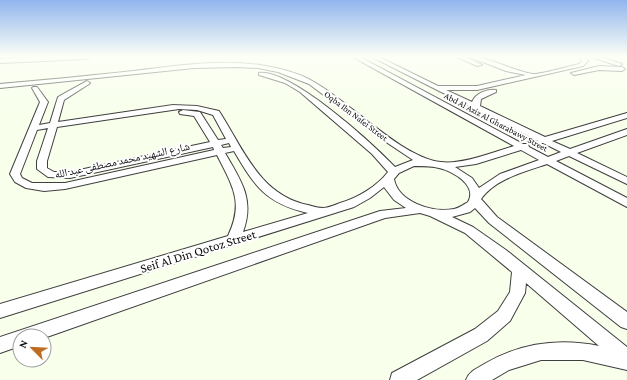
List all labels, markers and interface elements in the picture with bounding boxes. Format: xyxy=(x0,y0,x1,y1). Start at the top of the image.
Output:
street label: Oqba Ibn Nafei Street xyxy=(322,89,390,144)
street label: Abd Al Aziz Al Gharabawy Street xyxy=(443,90,550,154)
street label: شارع الشهيد محمد مصطفى عبد الله xyxy=(53,140,191,181)
street label: Seif Al Din Qotoz Street xyxy=(138,226,258,276)
north arrow xyxy=(12,328,52,368)
text: N xyxy=(16,338,30,350)

